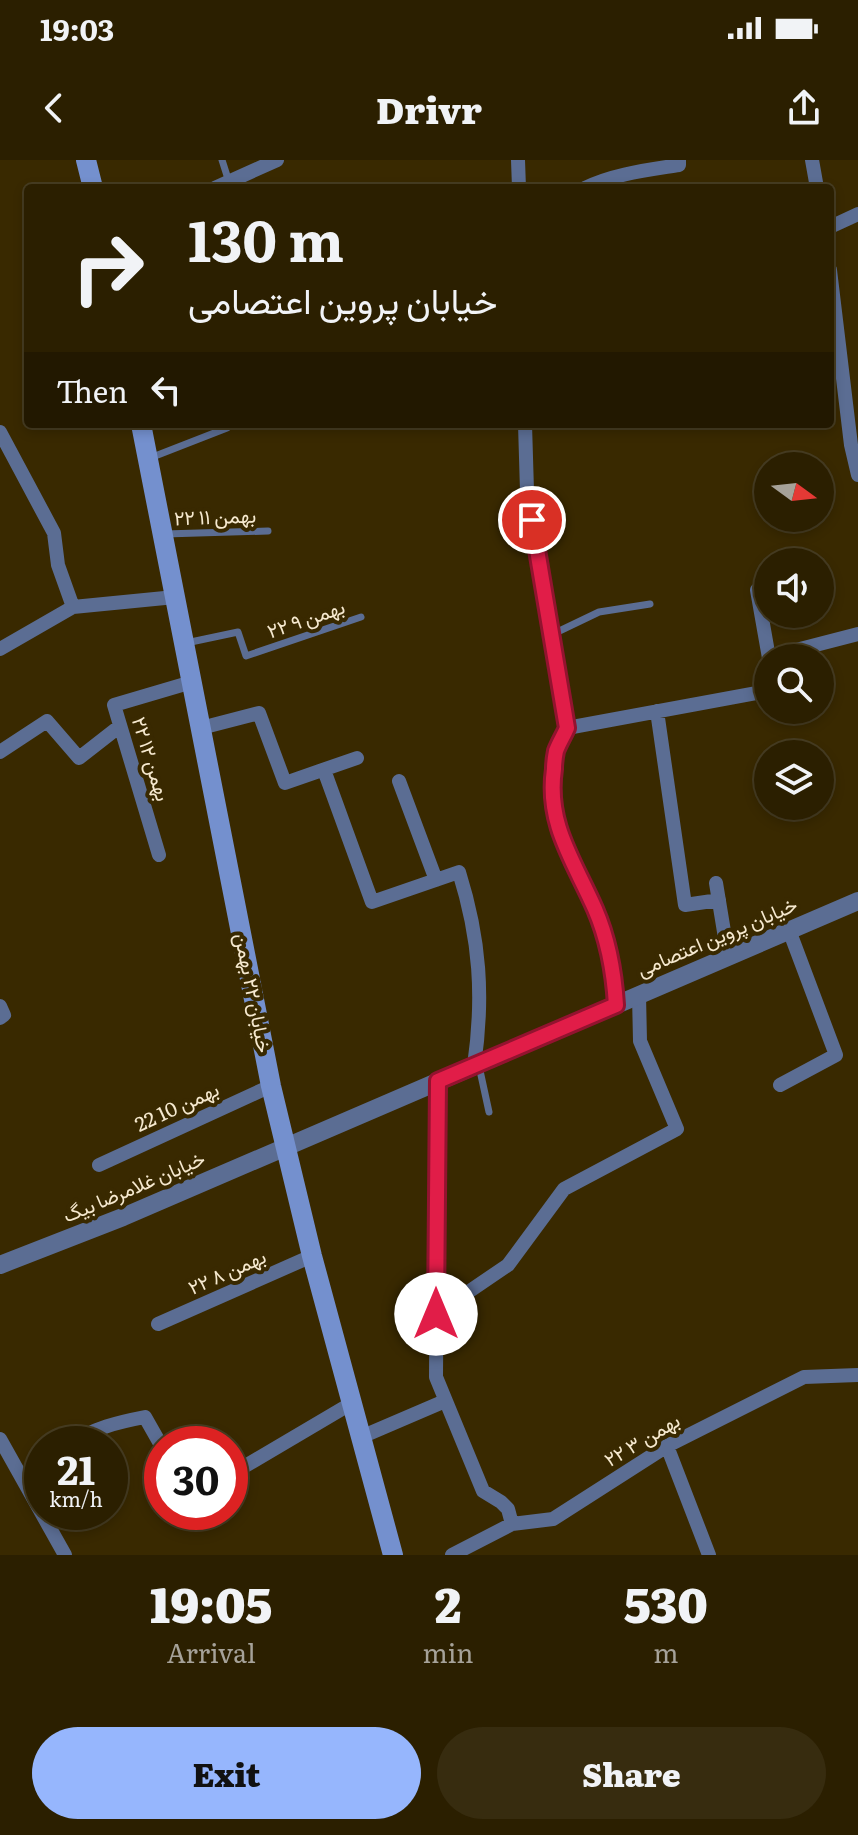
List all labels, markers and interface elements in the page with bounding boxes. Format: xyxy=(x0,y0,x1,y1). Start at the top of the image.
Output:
text: 19:03 xyxy=(40,6,114,50)
text: Drivr xyxy=(376,82,482,135)
icon: back xyxy=(32,86,76,130)
icon: share xyxy=(782,86,826,130)
text: 130 m xyxy=(188,196,344,279)
icon: right xyxy=(56,216,160,320)
text: خیابان پروین اعتصامی xyxy=(188,272,497,325)
text: Then xyxy=(56,368,128,412)
icon: left xyxy=(144,368,188,412)
north arrow xyxy=(754,452,834,532)
map controls xyxy=(754,452,834,820)
pin xyxy=(498,486,566,554)
icon: arrive xyxy=(510,498,554,542)
street label: ۲۲ بهمن ۱۱ xyxy=(173,499,257,531)
button: sound xyxy=(754,548,834,628)
street label: ۲۲ بهمن ۹ xyxy=(262,590,348,644)
button: search xyxy=(754,644,834,724)
street label: ۲۲ بهمن ۱۲ xyxy=(126,712,180,804)
button: layers xyxy=(754,740,834,820)
street label: خیابان پروین اعتصامی xyxy=(631,888,802,983)
street label: خیابان ۲۲ بهمن xyxy=(229,930,281,1055)
street label: 22 بهمن 10 xyxy=(129,1073,223,1138)
street label: خیابان غلامرضا بیگ xyxy=(57,1142,209,1229)
street label: ۲۲ بهمن ۸ xyxy=(182,1240,270,1301)
position arrow xyxy=(394,1272,478,1356)
street label: ۲۲ بهمن ۳ xyxy=(597,1404,685,1473)
speed limit sign: 30 xyxy=(144,1426,248,1530)
text: 21 xyxy=(57,1438,95,1497)
text: km/h xyxy=(49,1483,103,1513)
text: 19:05 xyxy=(150,1567,272,1638)
text: 2 xyxy=(435,1567,461,1638)
text: 530 xyxy=(624,1567,708,1638)
text: Arrival xyxy=(167,1632,256,1671)
text: min xyxy=(422,1632,474,1671)
text: m xyxy=(653,1632,678,1671)
button: Exit xyxy=(32,1727,421,1819)
button: Share xyxy=(437,1727,826,1819)

